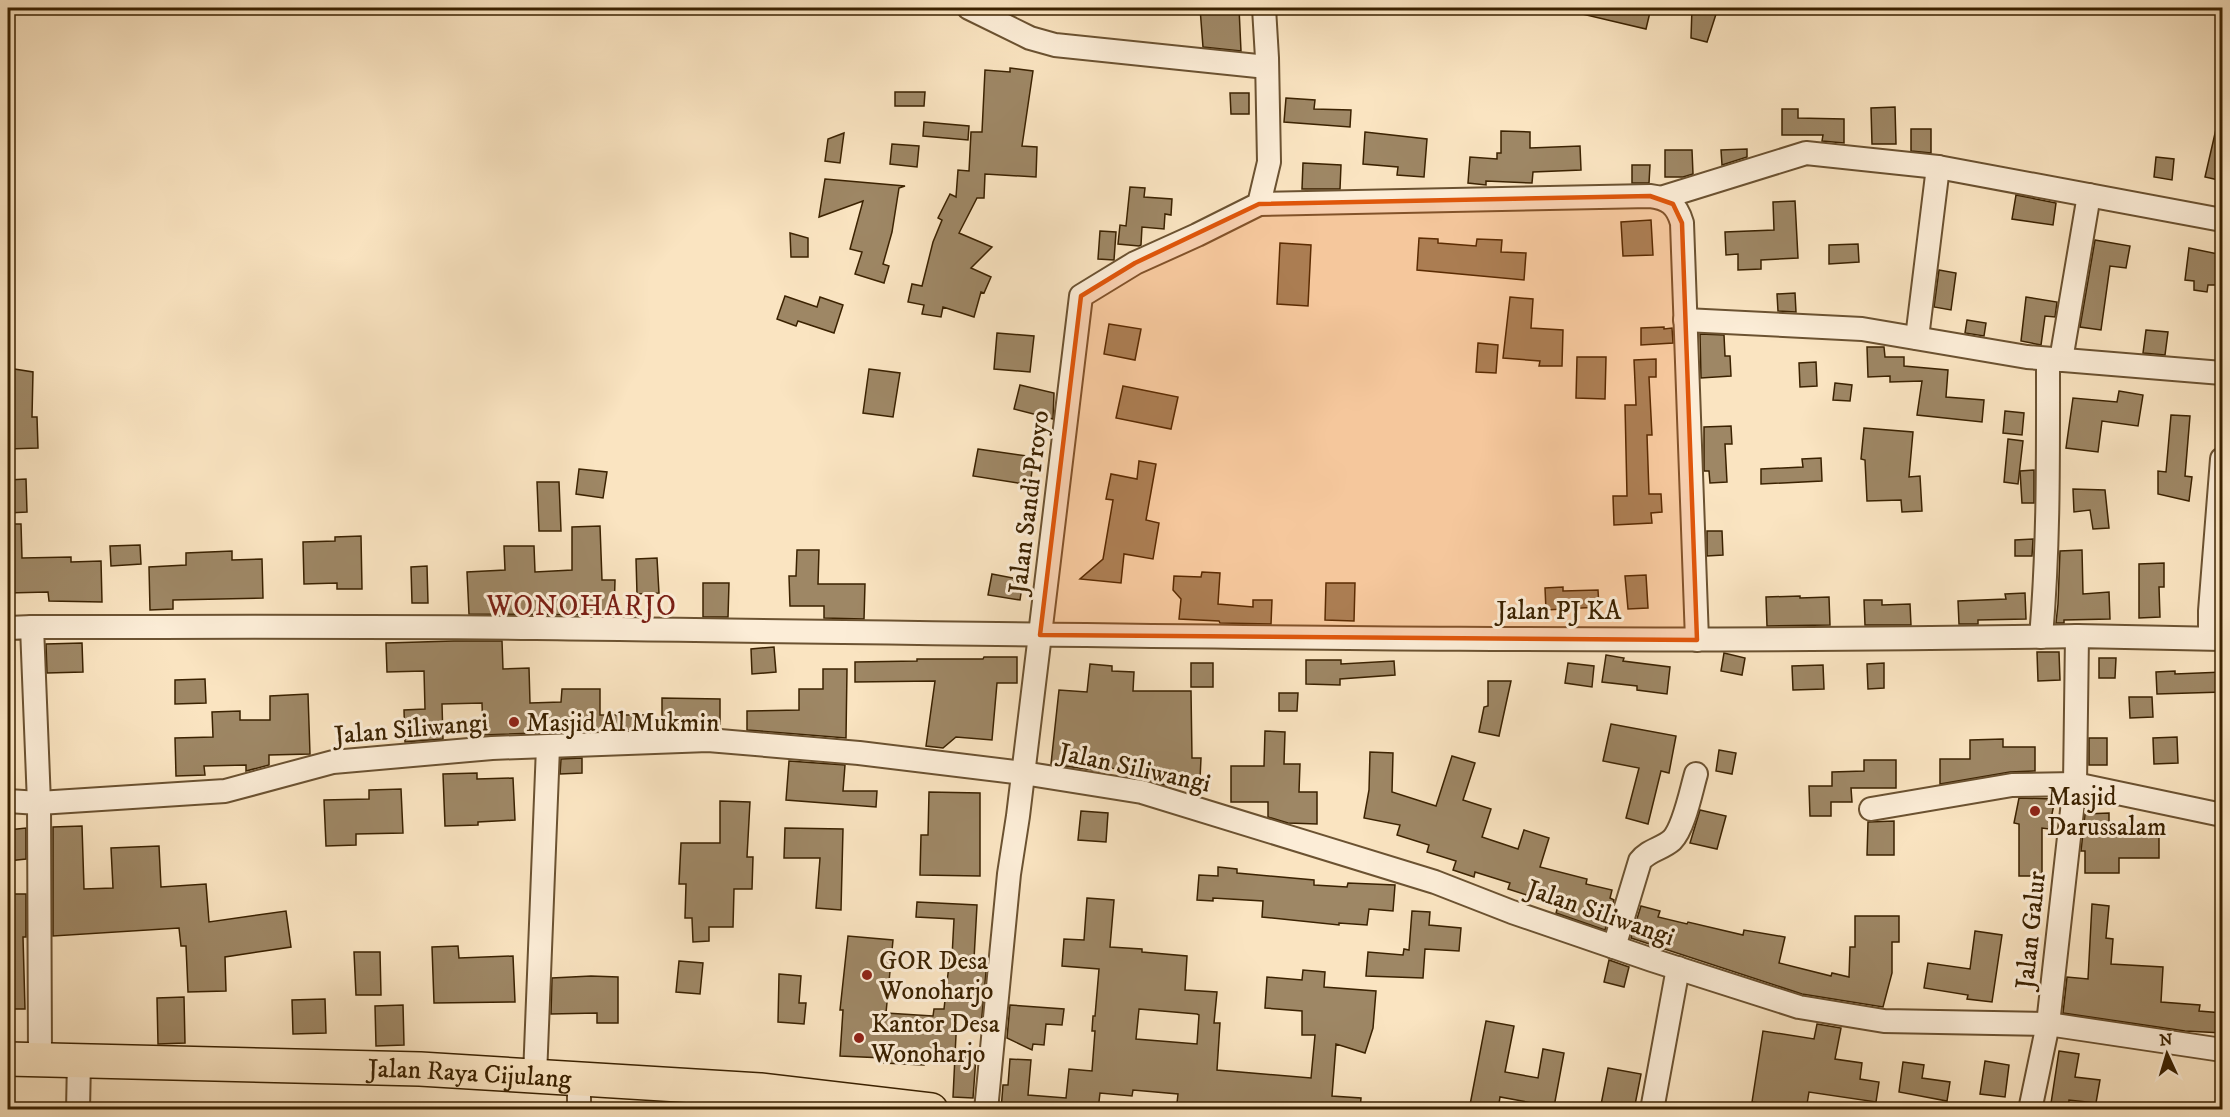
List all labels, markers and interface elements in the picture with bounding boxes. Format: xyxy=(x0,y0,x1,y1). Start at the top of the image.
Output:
street label: Jalan Sandi Proyo xyxy=(1002,409,1057,598)
district label: WONOHARJO xyxy=(486,589,677,624)
street label: Jalan PJ KA xyxy=(1495,595,1622,628)
street label: Jalan Siliwangi xyxy=(331,706,489,753)
place label: Masjid Al Mukmin xyxy=(526,707,720,740)
marker: Masjid Al Mukmin xyxy=(507,715,521,729)
street label: Jalan Siliwangi xyxy=(1054,736,1214,801)
place label: Masjid Darussalam xyxy=(2047,781,2166,844)
marker: Masjid Darussalam xyxy=(2028,804,2042,818)
street label: Jalan Galur xyxy=(2009,869,2054,993)
street label: Jalan Siliwangi xyxy=(1520,872,1679,954)
place label: GOR Desa Wonoharjo xyxy=(878,945,993,1008)
marker: GOR Desa Wonoharjo xyxy=(860,968,874,982)
place label: Kantor Desa Wonoharjo xyxy=(870,1008,1000,1071)
north arrow xyxy=(2137,1024,2197,1084)
text: N xyxy=(2159,1030,2173,1050)
marker: Kantor Desa Wonoharjo xyxy=(852,1031,866,1045)
street label: Jalan Raya Cijulang xyxy=(365,1053,573,1096)

